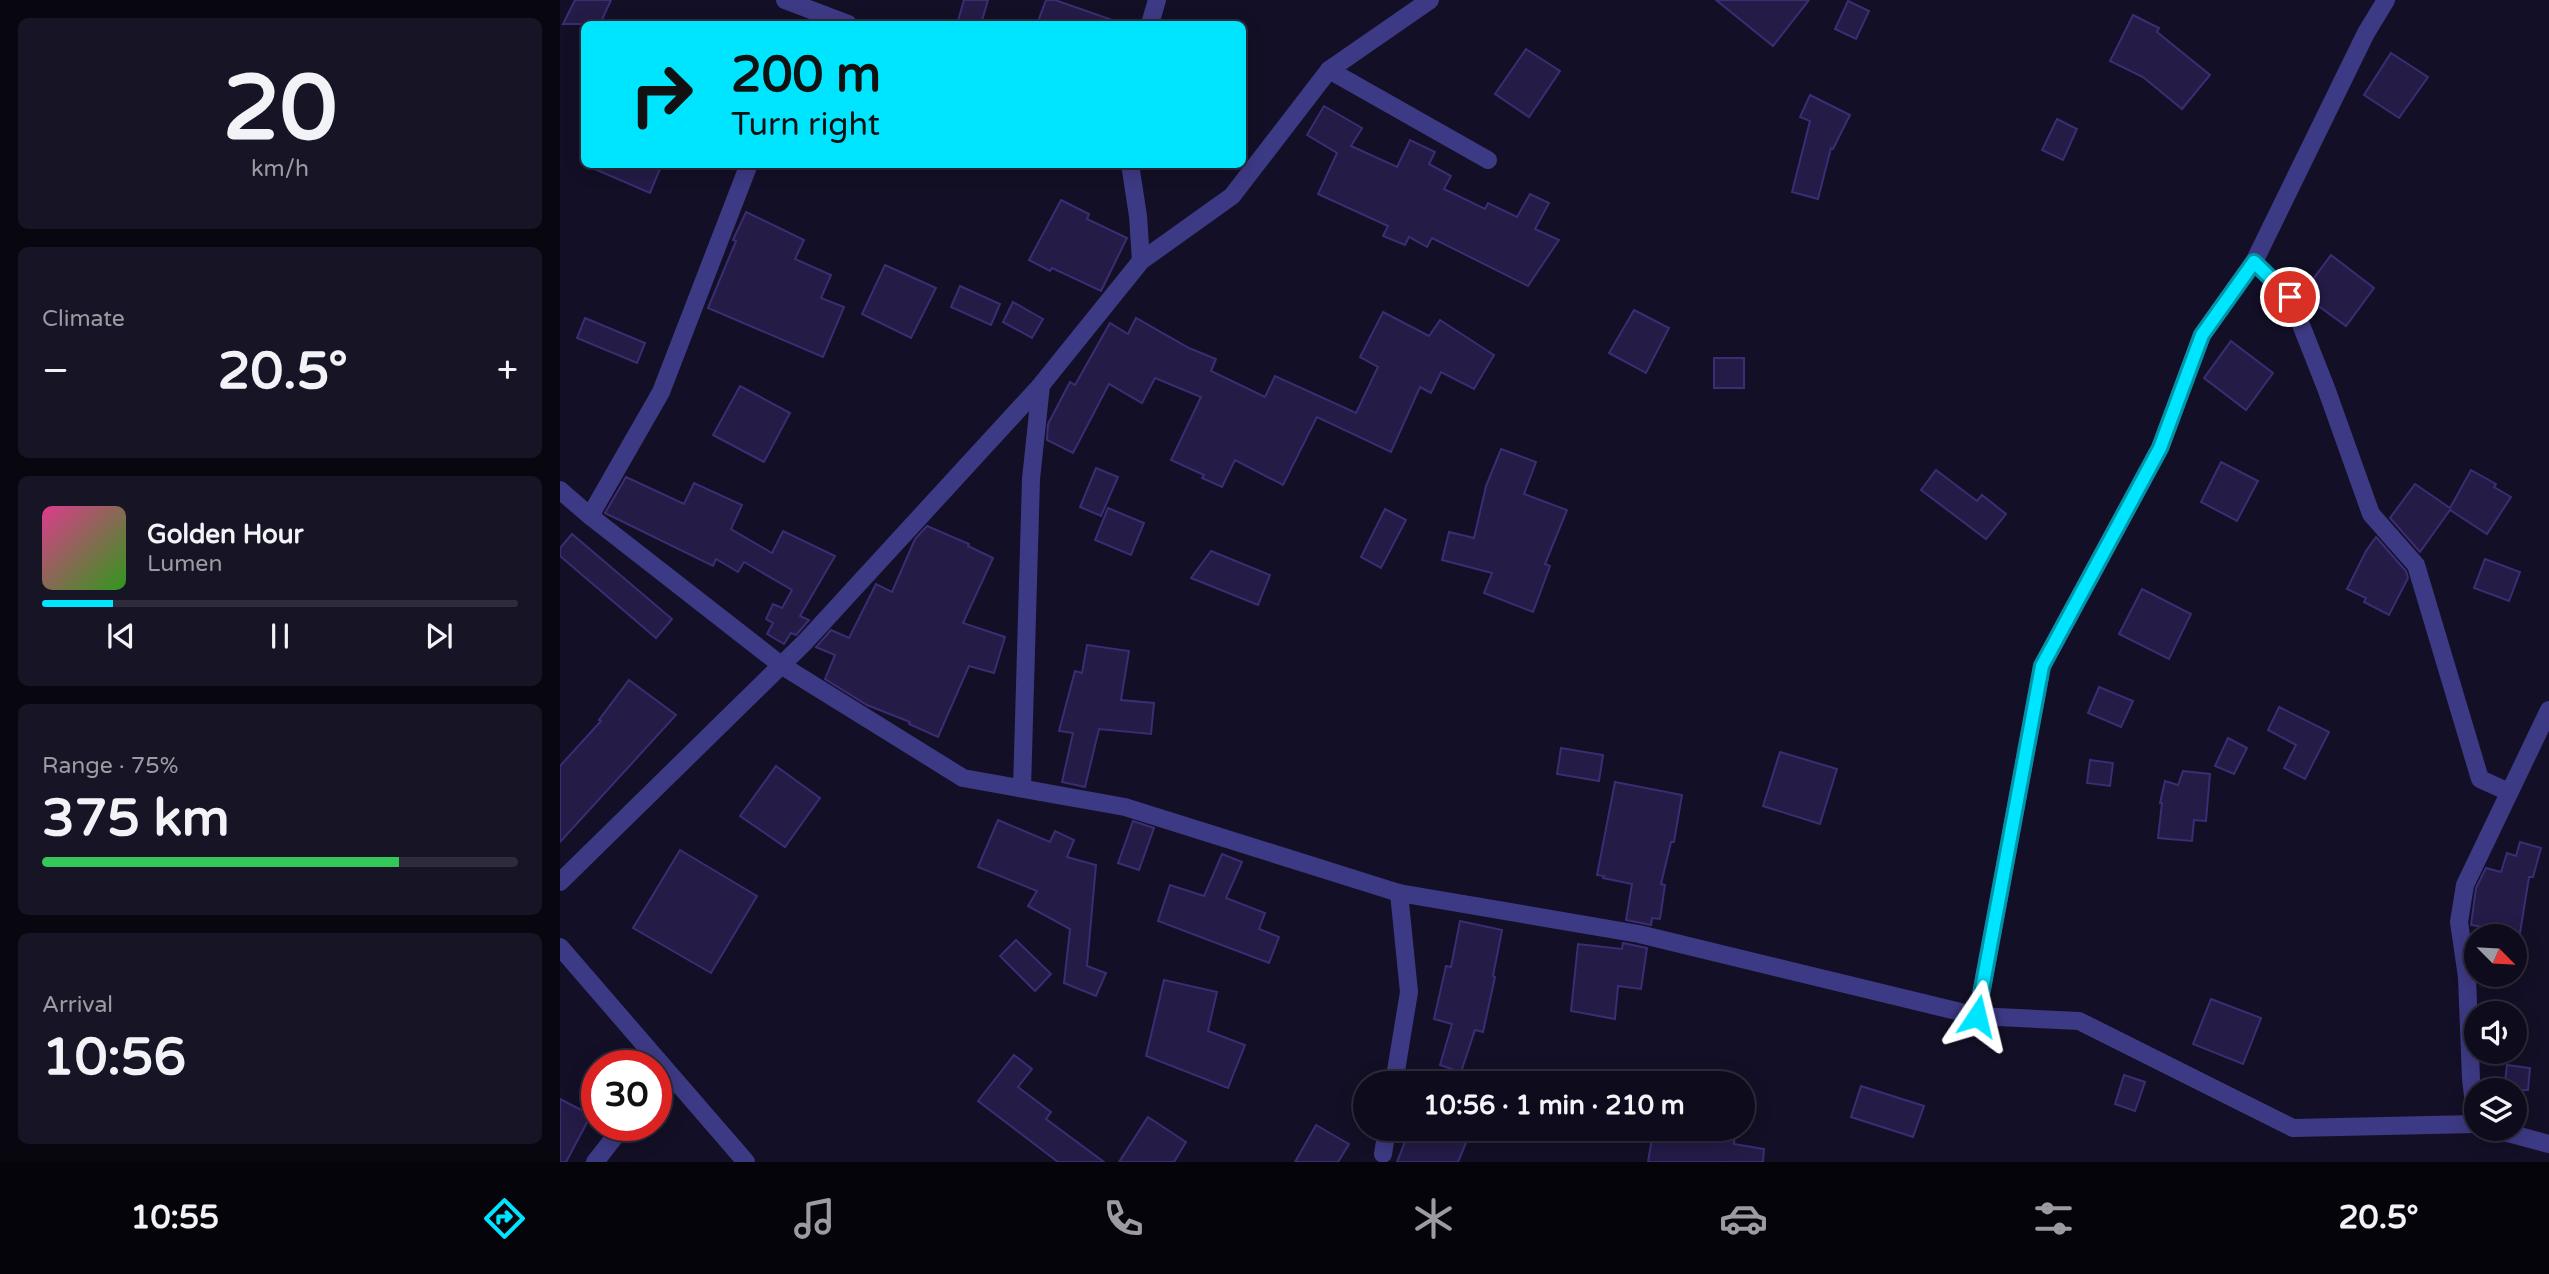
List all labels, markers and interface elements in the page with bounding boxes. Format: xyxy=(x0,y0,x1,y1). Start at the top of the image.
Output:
text: 200 m xyxy=(731,46,881,105)
icon: right xyxy=(616,49,707,140)
text: 20 xyxy=(223,54,337,164)
text: Turn right xyxy=(731,106,880,144)
text: km/h xyxy=(251,155,309,183)
pin xyxy=(2260,267,2320,327)
icon: arrive xyxy=(2271,278,2309,316)
text: Climate xyxy=(42,305,125,333)
text: 20.5° xyxy=(218,340,348,403)
text: − xyxy=(42,348,69,394)
text: + xyxy=(497,348,518,394)
text: Golden Hour xyxy=(147,519,304,550)
text: Lumen xyxy=(147,550,222,578)
icon: previous xyxy=(102,617,140,655)
icon: pause xyxy=(261,617,299,655)
icon: next xyxy=(420,617,458,655)
text: Range · 75% xyxy=(42,752,178,780)
text: 375 km xyxy=(42,787,230,850)
north arrow xyxy=(2464,924,2527,987)
map controls xyxy=(2464,924,2527,1141)
position arrow xyxy=(1940,979,2014,1053)
text: Arrival xyxy=(42,991,113,1019)
button: sound xyxy=(2464,1001,2527,1064)
text: 10:56 xyxy=(42,1026,186,1089)
speed limit sign: 30 xyxy=(581,1050,672,1141)
button: layers xyxy=(2464,1078,2527,1141)
text: 10:56 · 1 min · 210 m xyxy=(1423,1090,1685,1121)
icon: directions xyxy=(480,1194,529,1243)
icon: music xyxy=(790,1194,839,1243)
icon: phone xyxy=(1099,1194,1148,1243)
icon: climate xyxy=(1409,1194,1458,1243)
icon: car xyxy=(1719,1194,1768,1243)
icon: filters xyxy=(2029,1194,2078,1243)
text: 10:55 xyxy=(130,1199,219,1237)
text: 20.5° xyxy=(2338,1199,2419,1237)

